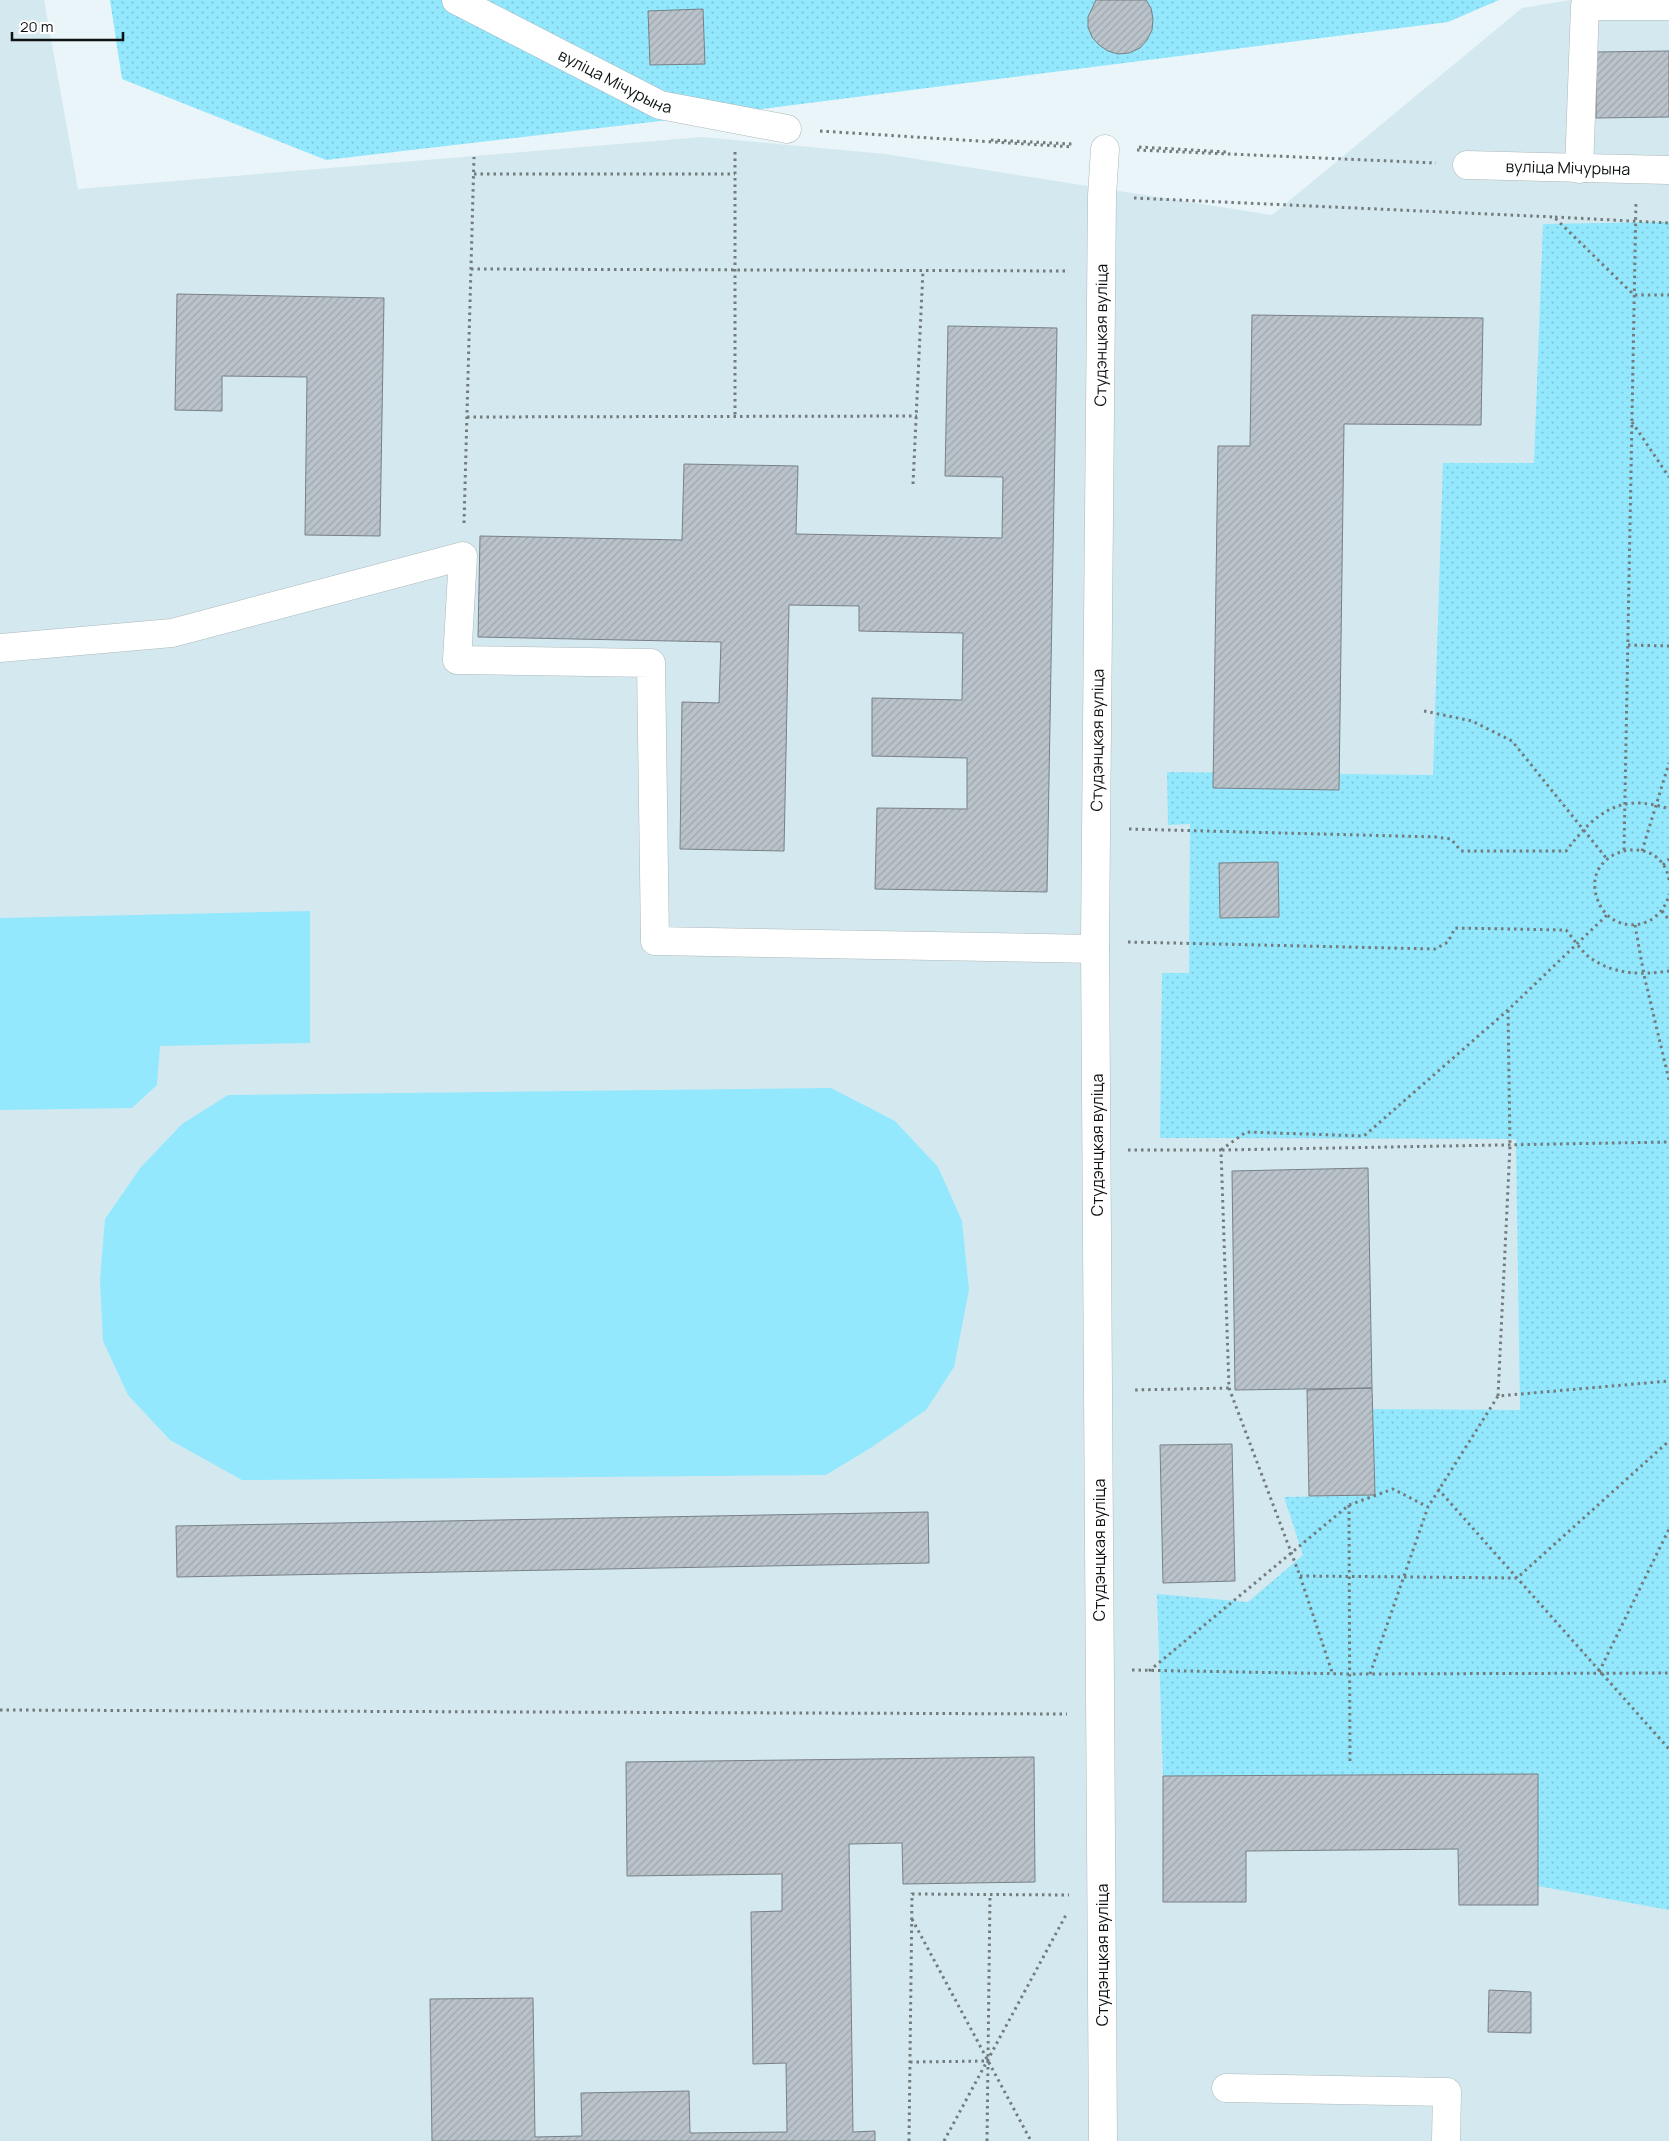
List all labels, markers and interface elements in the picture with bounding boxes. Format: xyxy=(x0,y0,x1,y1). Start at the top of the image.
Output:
scale bar xyxy=(12,10,124,42)
text: 20 m xyxy=(20,16,53,37)
street label: вуліца Мічурына xyxy=(555,44,674,118)
street label: вуліца Мічурына xyxy=(1505,155,1631,180)
street label: Студэнцкая вуліца xyxy=(1089,264,1112,407)
street label: Студэнцкая вуліца xyxy=(1085,669,1109,811)
street label: Студэнцкая вуліца xyxy=(1086,1074,1108,1216)
street label: Студэнцкая вуліца xyxy=(1088,1479,1110,1621)
street label: Студэнцкая вуліца xyxy=(1091,1884,1113,2026)

